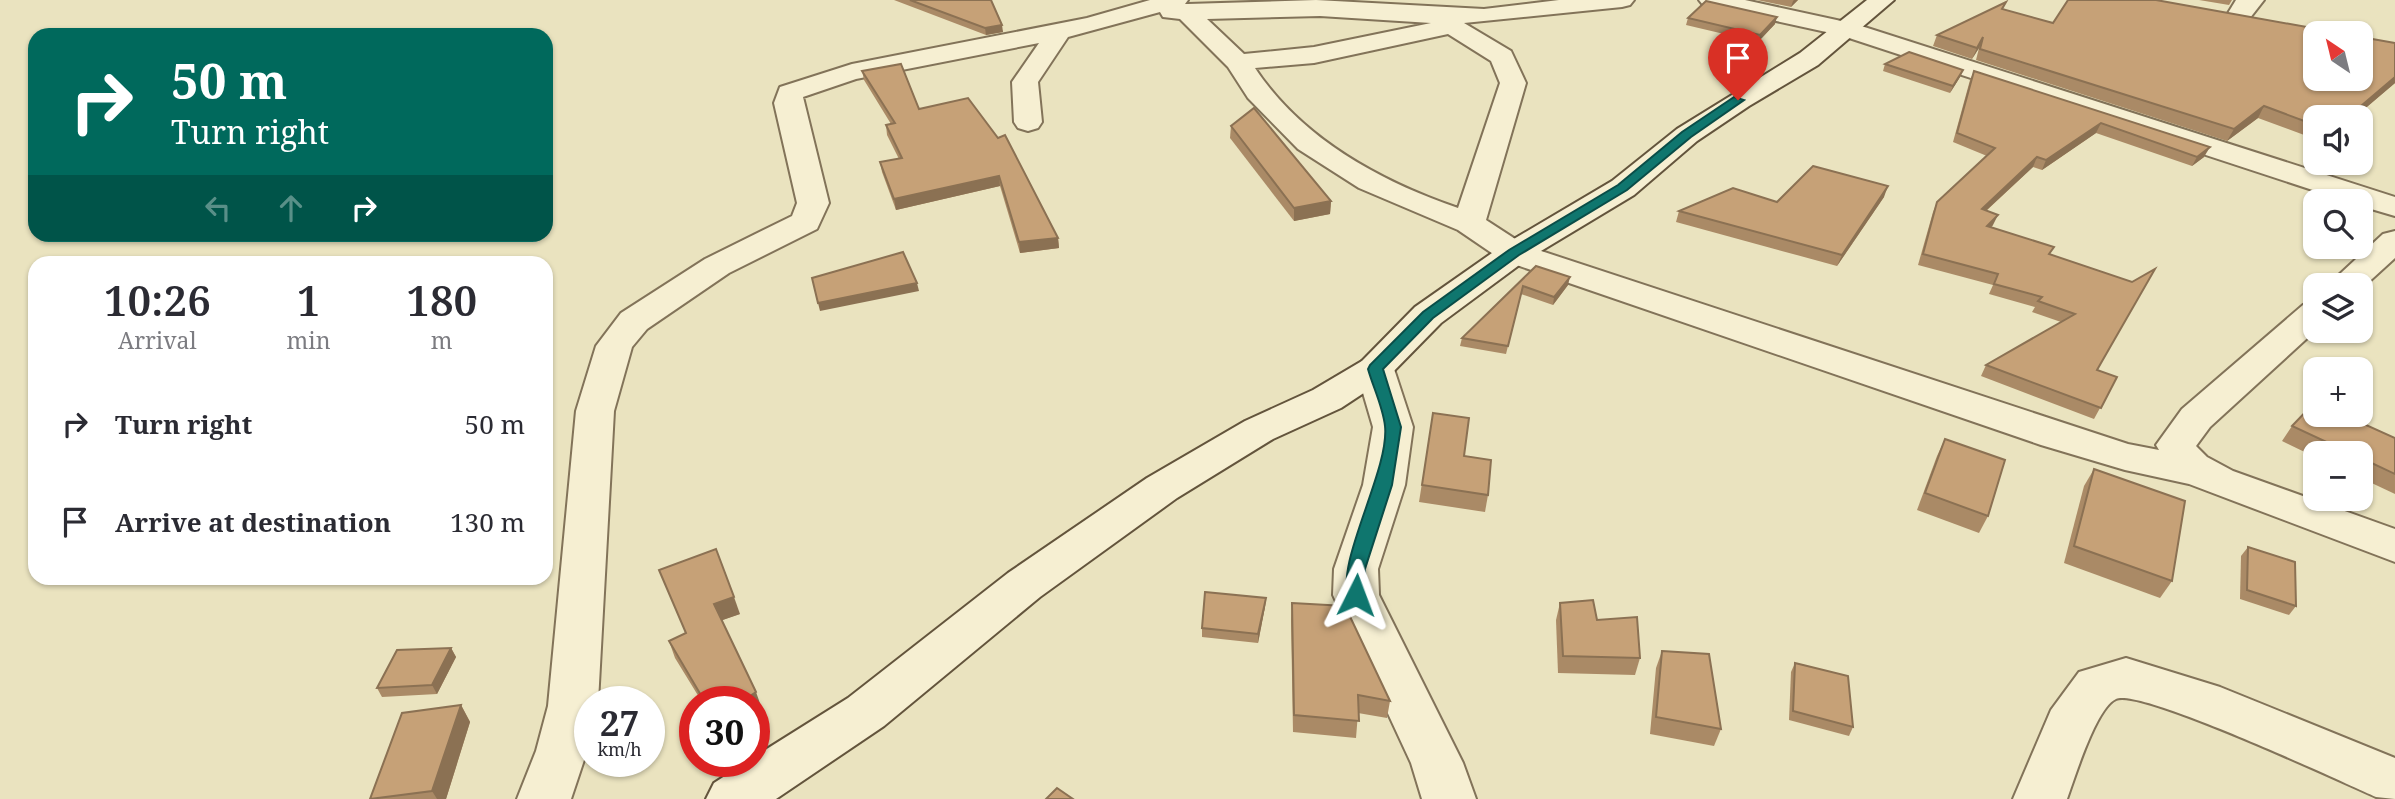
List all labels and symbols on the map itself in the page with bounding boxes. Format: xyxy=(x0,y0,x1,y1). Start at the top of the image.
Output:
north arrow xyxy=(2303,21,2373,91)
pin xyxy=(1708,28,1768,100)
position arrow xyxy=(1319,558,1393,632)
speed limit sign: 30 xyxy=(679,686,770,777)

